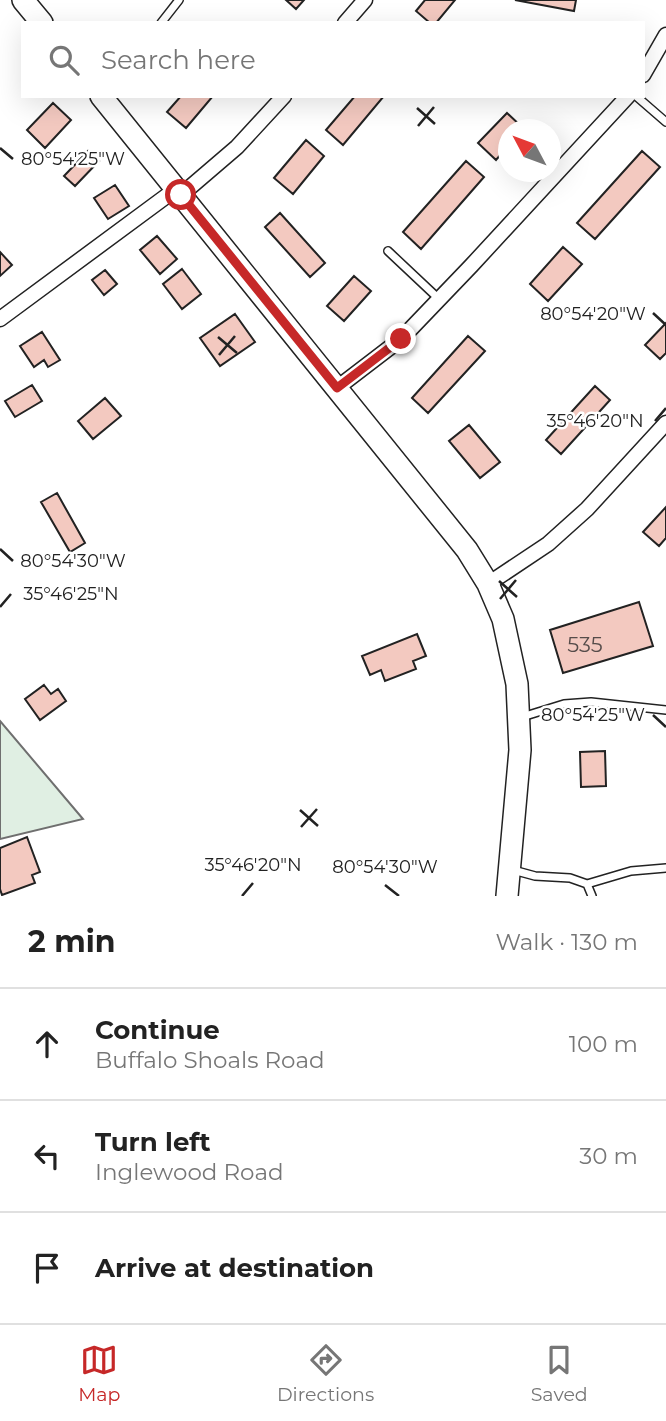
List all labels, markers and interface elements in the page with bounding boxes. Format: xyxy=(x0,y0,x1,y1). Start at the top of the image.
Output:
search box xyxy=(21,21,645,98)
icon: search xyxy=(45,41,83,79)
text: Search here xyxy=(101,44,256,76)
north arrow xyxy=(498,119,561,182)
text: 80°54'25"W xyxy=(21,148,125,170)
route start xyxy=(165,179,196,210)
text: 80°54'20"W xyxy=(540,303,646,325)
route end xyxy=(385,323,416,354)
text: 35°46'20"N xyxy=(546,410,644,432)
text: 80°54'30"W xyxy=(20,550,126,572)
text: 35°46'25"N xyxy=(23,583,119,605)
house number: 535 xyxy=(567,632,603,657)
text: 80°54'25"W xyxy=(541,704,645,726)
text: 35°46'20"N xyxy=(204,854,302,876)
text: 80°54'30"W xyxy=(332,856,438,878)
text: 2 min xyxy=(28,923,115,960)
text: Walk · 130 m xyxy=(495,928,638,956)
text: Continue xyxy=(95,1014,220,1046)
icon: ahead xyxy=(28,1025,66,1063)
text: 100 m xyxy=(569,1030,638,1058)
text: Buffalo Shoals Road xyxy=(95,1046,325,1074)
text: Turn left xyxy=(95,1126,211,1158)
icon: left xyxy=(28,1137,66,1175)
text: 30 m xyxy=(579,1142,638,1170)
text: Inglewood Road xyxy=(95,1158,284,1186)
icon: arrive xyxy=(28,1249,66,1287)
text: Arrive at destination xyxy=(95,1252,374,1284)
tab: Map xyxy=(78,1341,120,1406)
tab: Directions xyxy=(277,1341,374,1406)
tab: Saved xyxy=(531,1341,588,1406)

